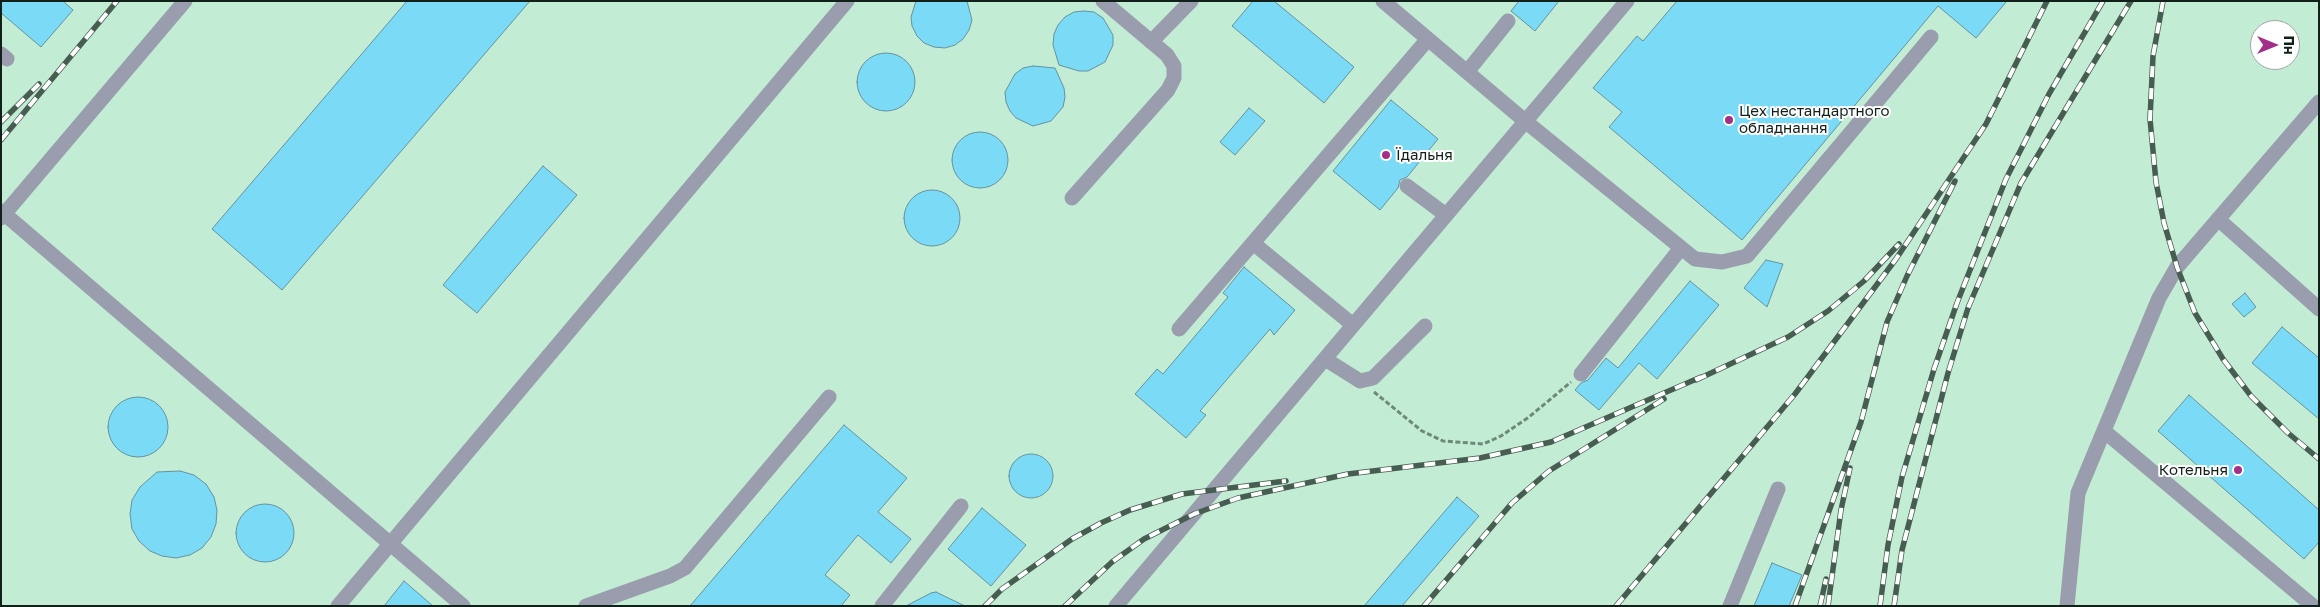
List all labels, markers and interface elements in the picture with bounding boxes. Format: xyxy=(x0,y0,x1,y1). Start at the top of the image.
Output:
north arrow xyxy=(2250,20,2300,70)
text: Пн xyxy=(2281,35,2298,55)
place label: Цех нестандартного обладнання xyxy=(1739,102,1889,137)
marker: Цех нестандартного обладнання xyxy=(1723,114,1735,126)
place label: Їдальня xyxy=(1396,146,1453,164)
marker: Їдальня xyxy=(1380,149,1392,161)
place label: Котельня xyxy=(2159,461,2228,479)
marker: Котельня xyxy=(2232,464,2244,476)

